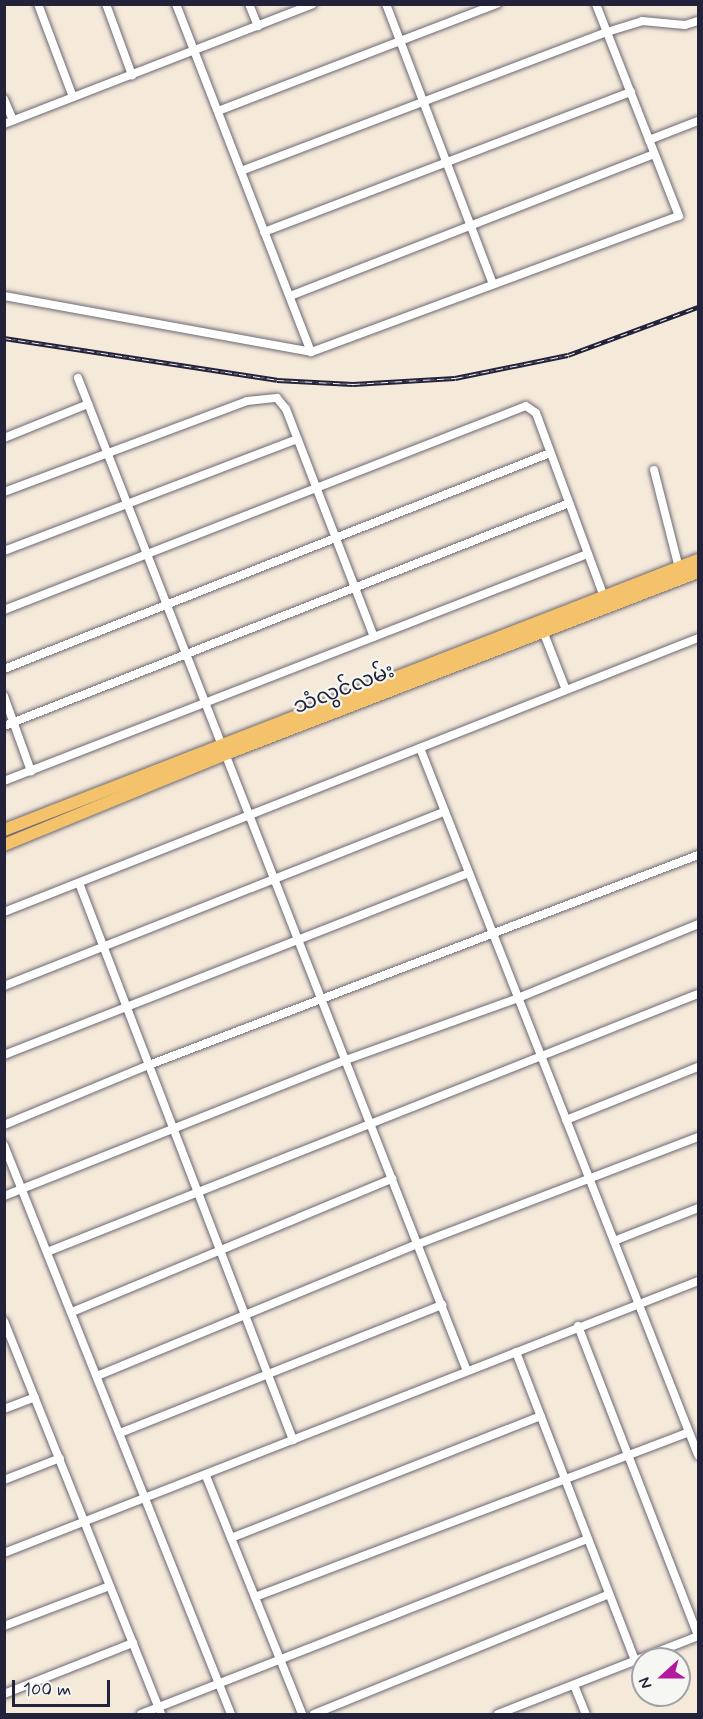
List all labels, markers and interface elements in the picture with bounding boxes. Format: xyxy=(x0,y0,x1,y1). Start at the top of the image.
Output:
street label: သံလွင်လမ်း xyxy=(290,658,398,720)
north arrow xyxy=(631,1647,691,1707)
scale bar xyxy=(15,1668,112,1706)
text: N xyxy=(634,1674,657,1692)
text: 100 m xyxy=(23,1678,71,1702)

